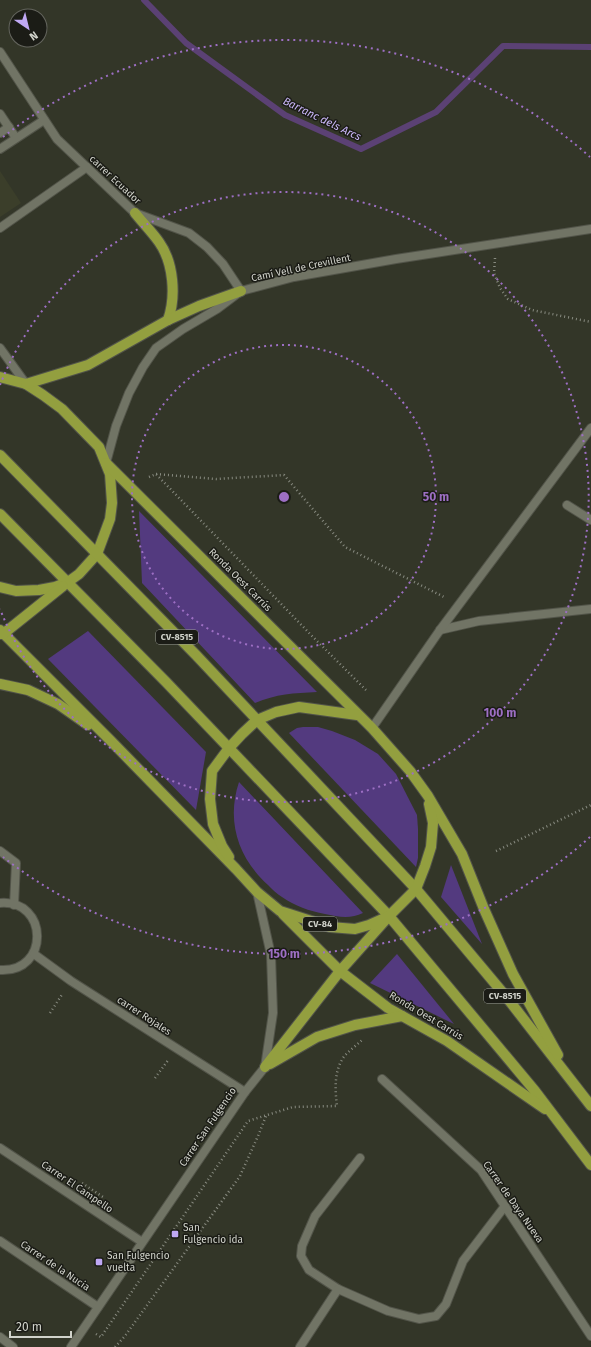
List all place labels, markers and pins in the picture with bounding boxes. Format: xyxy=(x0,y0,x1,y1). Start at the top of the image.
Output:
centre of rings xyxy=(277,490,291,504)
place label: San Fulgencio ida xyxy=(183,1222,243,1246)
marker: San Fulgencio ida xyxy=(170,1229,180,1239)
place label: San Fulgencio vuelta xyxy=(107,1250,170,1274)
marker: San Fulgencio vuelta xyxy=(94,1257,104,1267)

